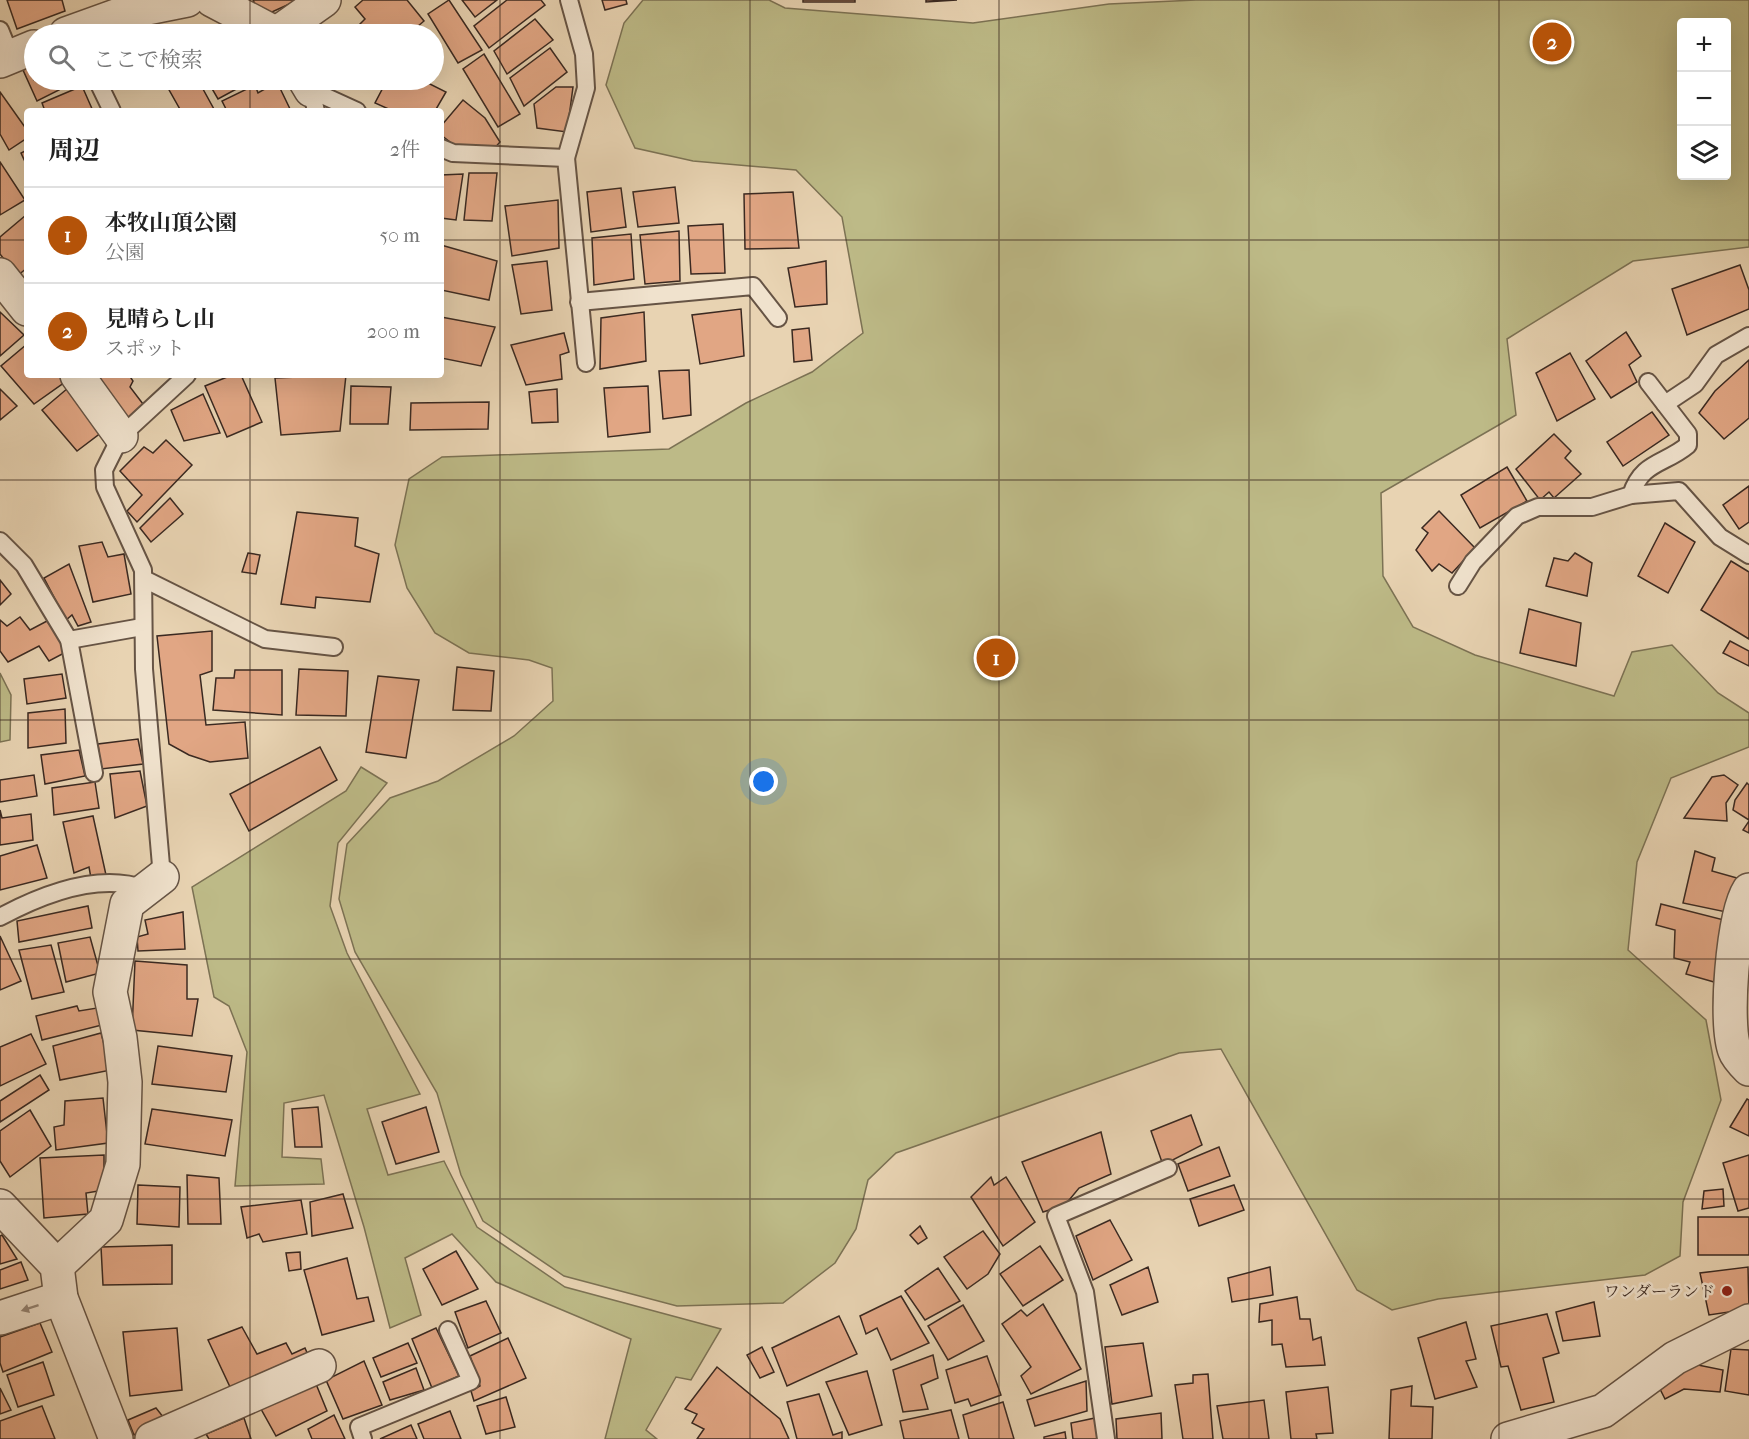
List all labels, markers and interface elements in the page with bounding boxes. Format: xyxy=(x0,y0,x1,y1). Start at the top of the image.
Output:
map controls xyxy=(1677,18,1731,180)
button: + xyxy=(1677,18,1731,72)
pin: 2 xyxy=(1532,20,1572,64)
search box xyxy=(24,24,444,90)
icon: search xyxy=(45,41,78,74)
text: ここで検索 xyxy=(93,47,203,73)
button: − xyxy=(1677,72,1731,126)
button: layers xyxy=(1677,126,1731,180)
text: 周辺 xyxy=(48,135,100,166)
text: 2件 xyxy=(390,138,420,161)
text: 本牧山頂公園 xyxy=(105,210,237,236)
text: 1 xyxy=(64,224,71,247)
text: 50 m xyxy=(379,224,420,247)
text: 公園 xyxy=(105,241,145,264)
text: 見晴らし山 xyxy=(105,306,215,332)
text: 2 xyxy=(62,320,73,343)
text: 200 m xyxy=(367,320,420,343)
text: スポット xyxy=(105,337,185,360)
pin: 1 xyxy=(976,636,1016,680)
your location xyxy=(749,767,778,796)
place label: ワンダーランド xyxy=(1604,1282,1715,1301)
marker: ワンダーランド xyxy=(1720,1284,1734,1298)
one-way arrow xyxy=(21,1304,39,1314)

